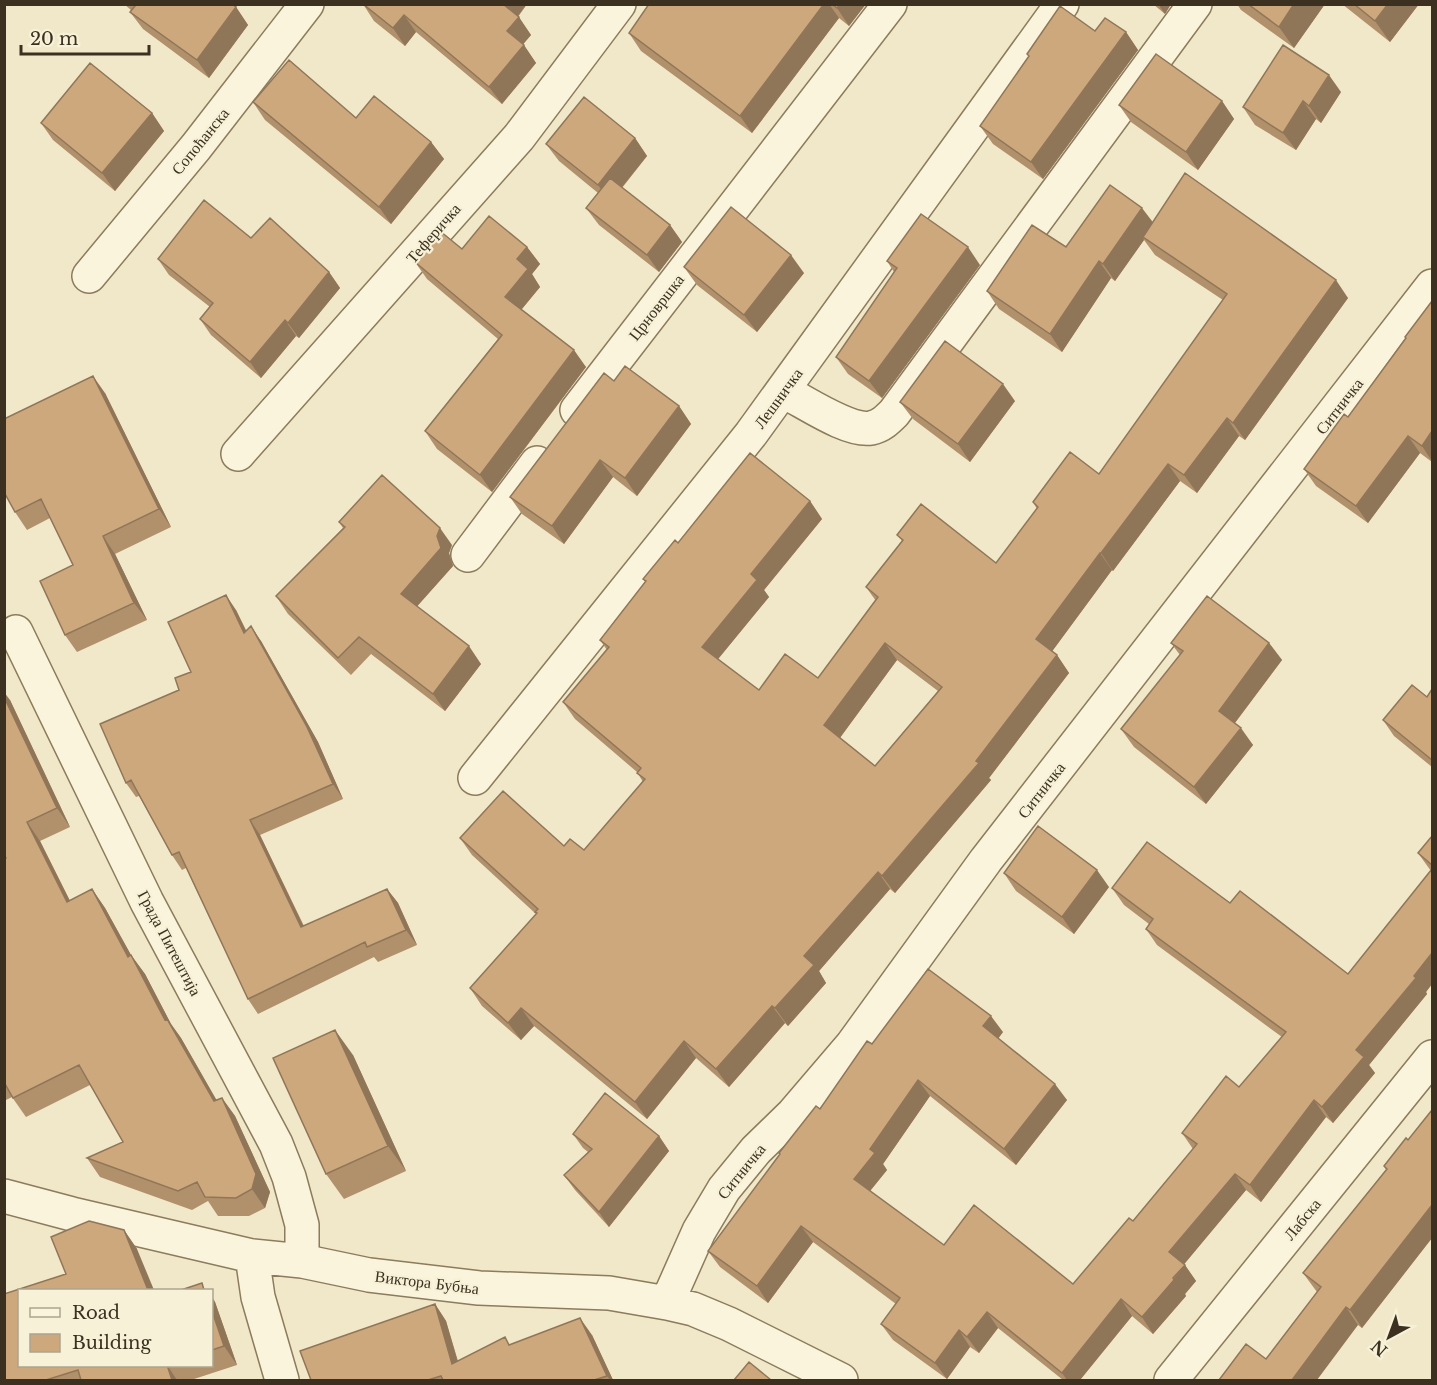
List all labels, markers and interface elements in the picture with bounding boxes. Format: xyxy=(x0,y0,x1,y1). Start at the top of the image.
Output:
scale bar xyxy=(21,18,148,56)
text: 20 m xyxy=(30,28,78,50)
street label: Сопоћанска xyxy=(167,103,233,179)
street label: Теферичка xyxy=(401,199,465,267)
street label: Црновршка xyxy=(624,270,688,344)
street label: Лешничка xyxy=(749,364,807,432)
street label: Ситничка xyxy=(1311,374,1367,438)
street label: Ситничка xyxy=(1013,758,1069,822)
street label: Града Питештија xyxy=(134,887,206,999)
street label: Ситничка xyxy=(712,1139,770,1203)
street label: Лабска xyxy=(1279,1194,1325,1244)
street label: Виктора Бубња xyxy=(374,1266,480,1298)
legend xyxy=(18,1289,213,1367)
text: Road xyxy=(72,1302,120,1324)
north arrow xyxy=(1359,1307,1419,1367)
text: Building xyxy=(72,1332,151,1354)
text: N xyxy=(1367,1336,1391,1361)

